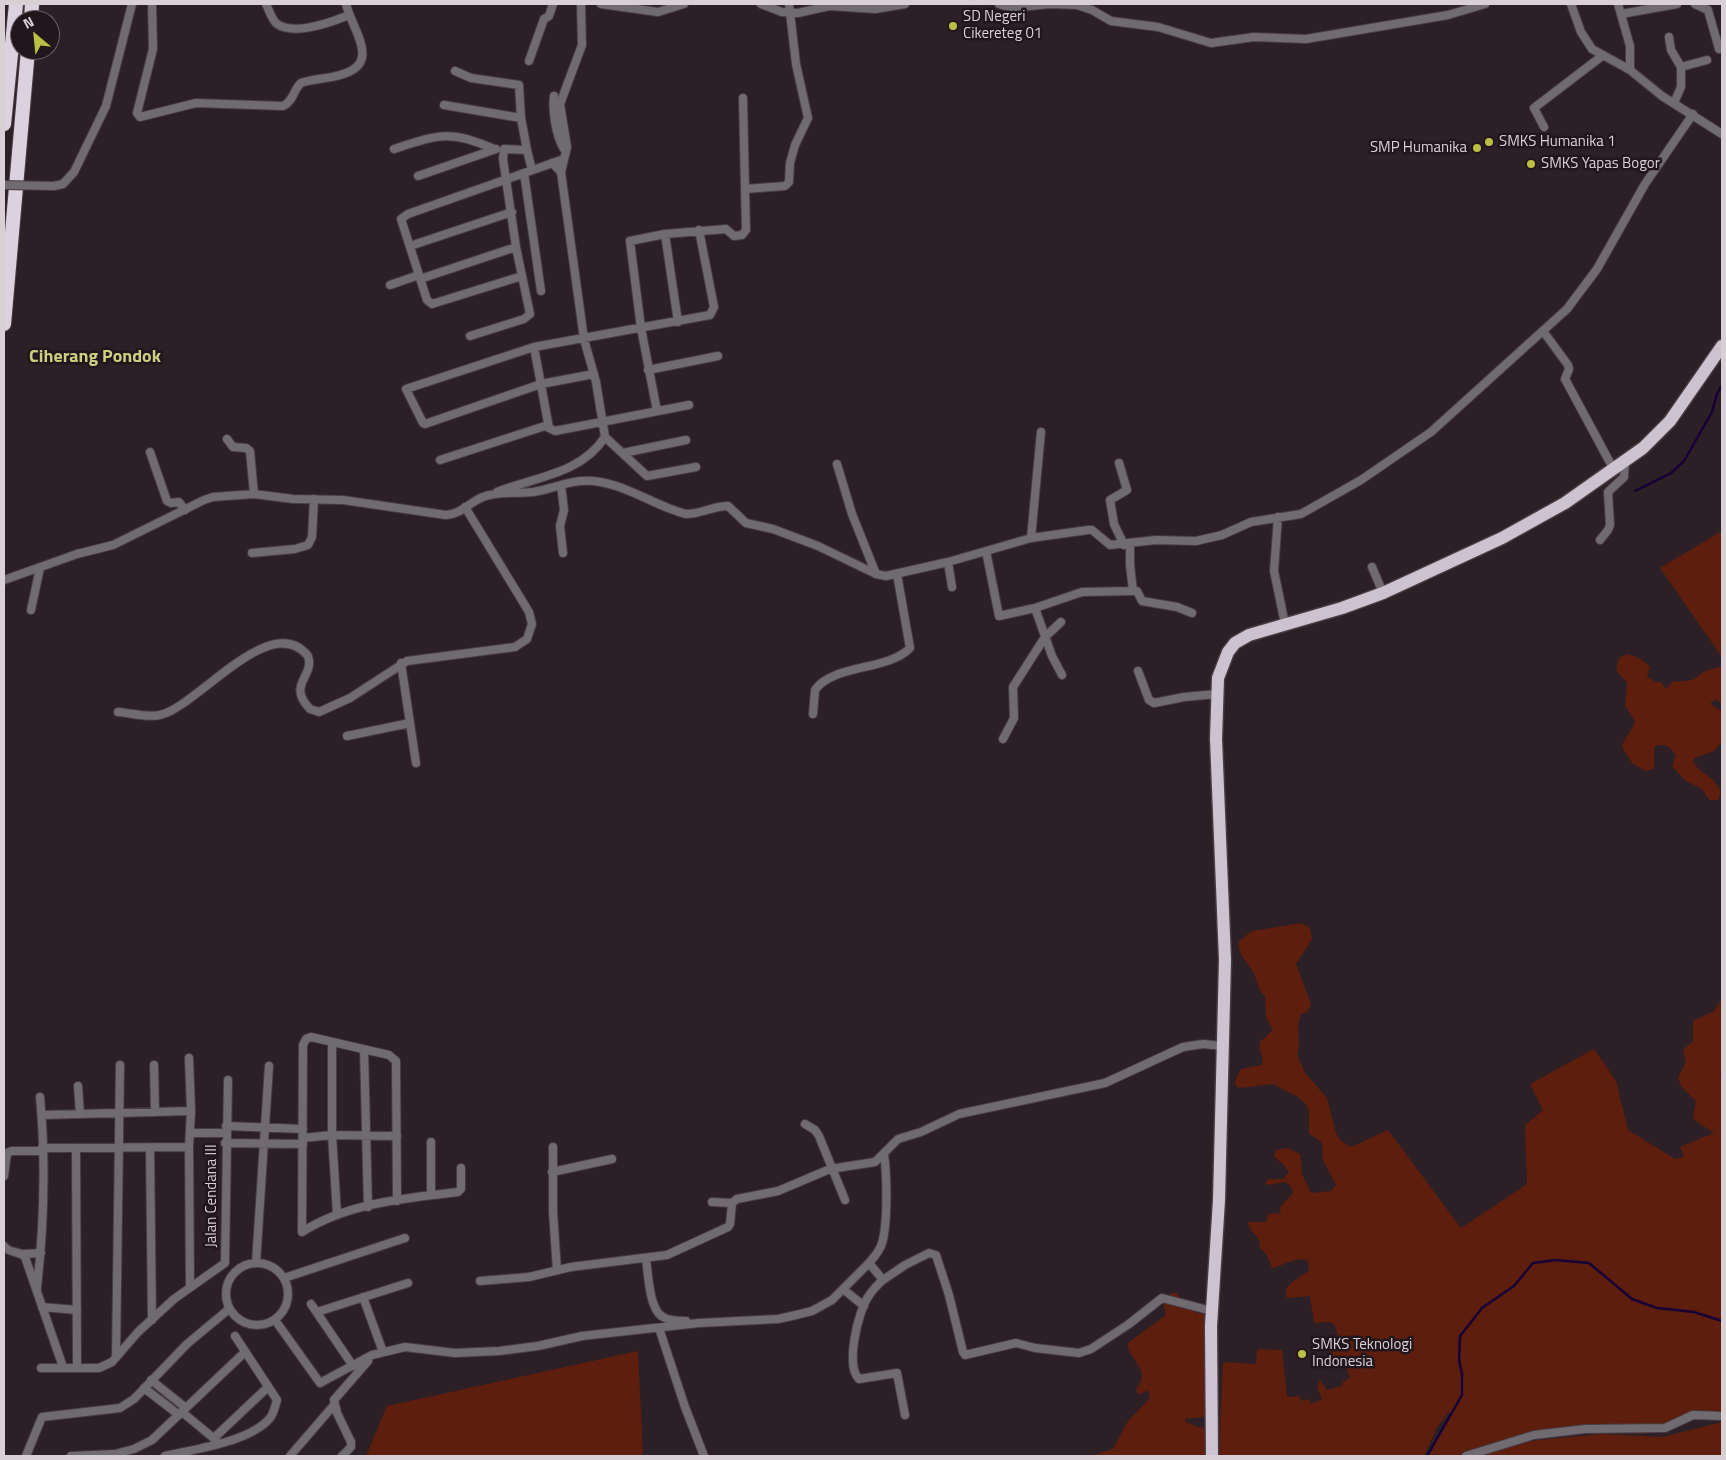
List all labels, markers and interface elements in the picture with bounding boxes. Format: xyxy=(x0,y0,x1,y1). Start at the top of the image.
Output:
place label: SD Negeri Cikereteg 01 xyxy=(963,8,1042,43)
north arrow xyxy=(10,10,60,60)
text: N xyxy=(19,11,37,34)
marker: SD Negeri Cikereteg 01 xyxy=(947,20,959,32)
place label: SMKS Humanika 1 xyxy=(1499,133,1616,151)
marker: SMKS Humanika 1 xyxy=(1483,136,1495,148)
place label: SMP Humanika xyxy=(1370,139,1467,157)
marker: SMP Humanika xyxy=(1471,142,1483,154)
place label: SMKS Yapas Bogor xyxy=(1541,155,1660,173)
marker: SMKS Yapas Bogor xyxy=(1525,158,1537,170)
district label: Ciherang Pondok xyxy=(29,347,161,369)
street label: Jalan Cendana III xyxy=(203,1144,221,1248)
place label: SMKS Teknologi Indonesia xyxy=(1312,1336,1412,1371)
marker: SMKS Teknologi Indonesia xyxy=(1296,1348,1308,1360)

